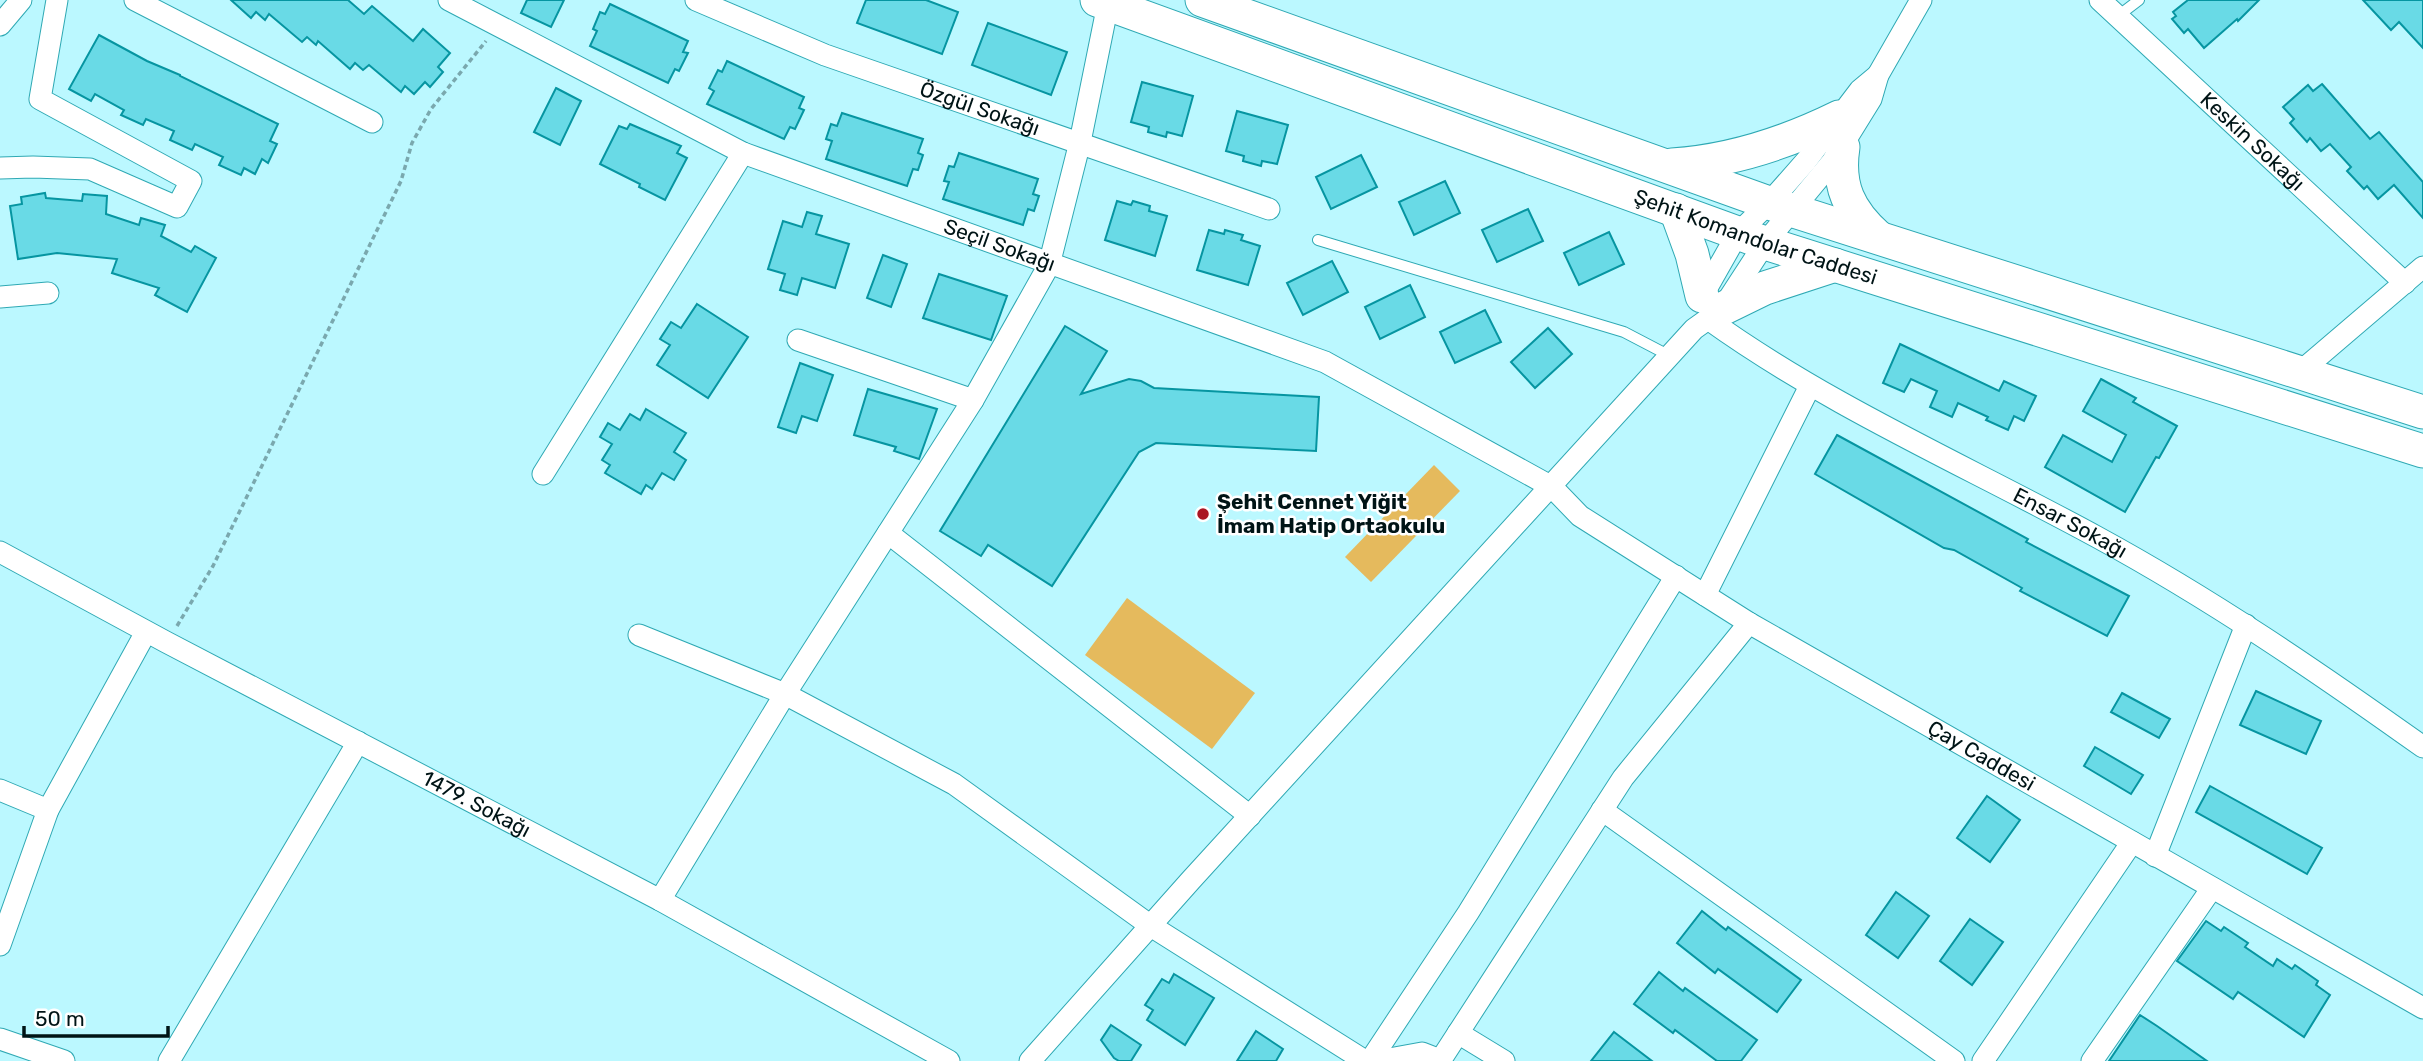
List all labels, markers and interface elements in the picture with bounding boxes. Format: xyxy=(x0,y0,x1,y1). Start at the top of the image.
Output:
street label: Özgül Sokağı xyxy=(917,76,1043,141)
street label: Keskin Sokağı xyxy=(2195,87,2310,196)
street label: Şehit Komandolar Caddesi xyxy=(1631,183,1880,290)
street label: Seçil Sokağı xyxy=(941,213,1059,276)
street label: Ensar Sokağı xyxy=(2009,482,2132,563)
place label: Şehit Cennet Yiğit İmam Hatip Ortaokulu xyxy=(1217,489,1445,538)
marker: Şehit Cennet Yiğit İmam Hatip Ortaokulu xyxy=(1195,506,1211,522)
street label: Çay Caddesi xyxy=(1924,715,2040,796)
street label: 1479. Sokağı xyxy=(418,765,535,842)
scale bar xyxy=(24,995,168,1038)
text: 50 m xyxy=(35,1006,85,1031)

